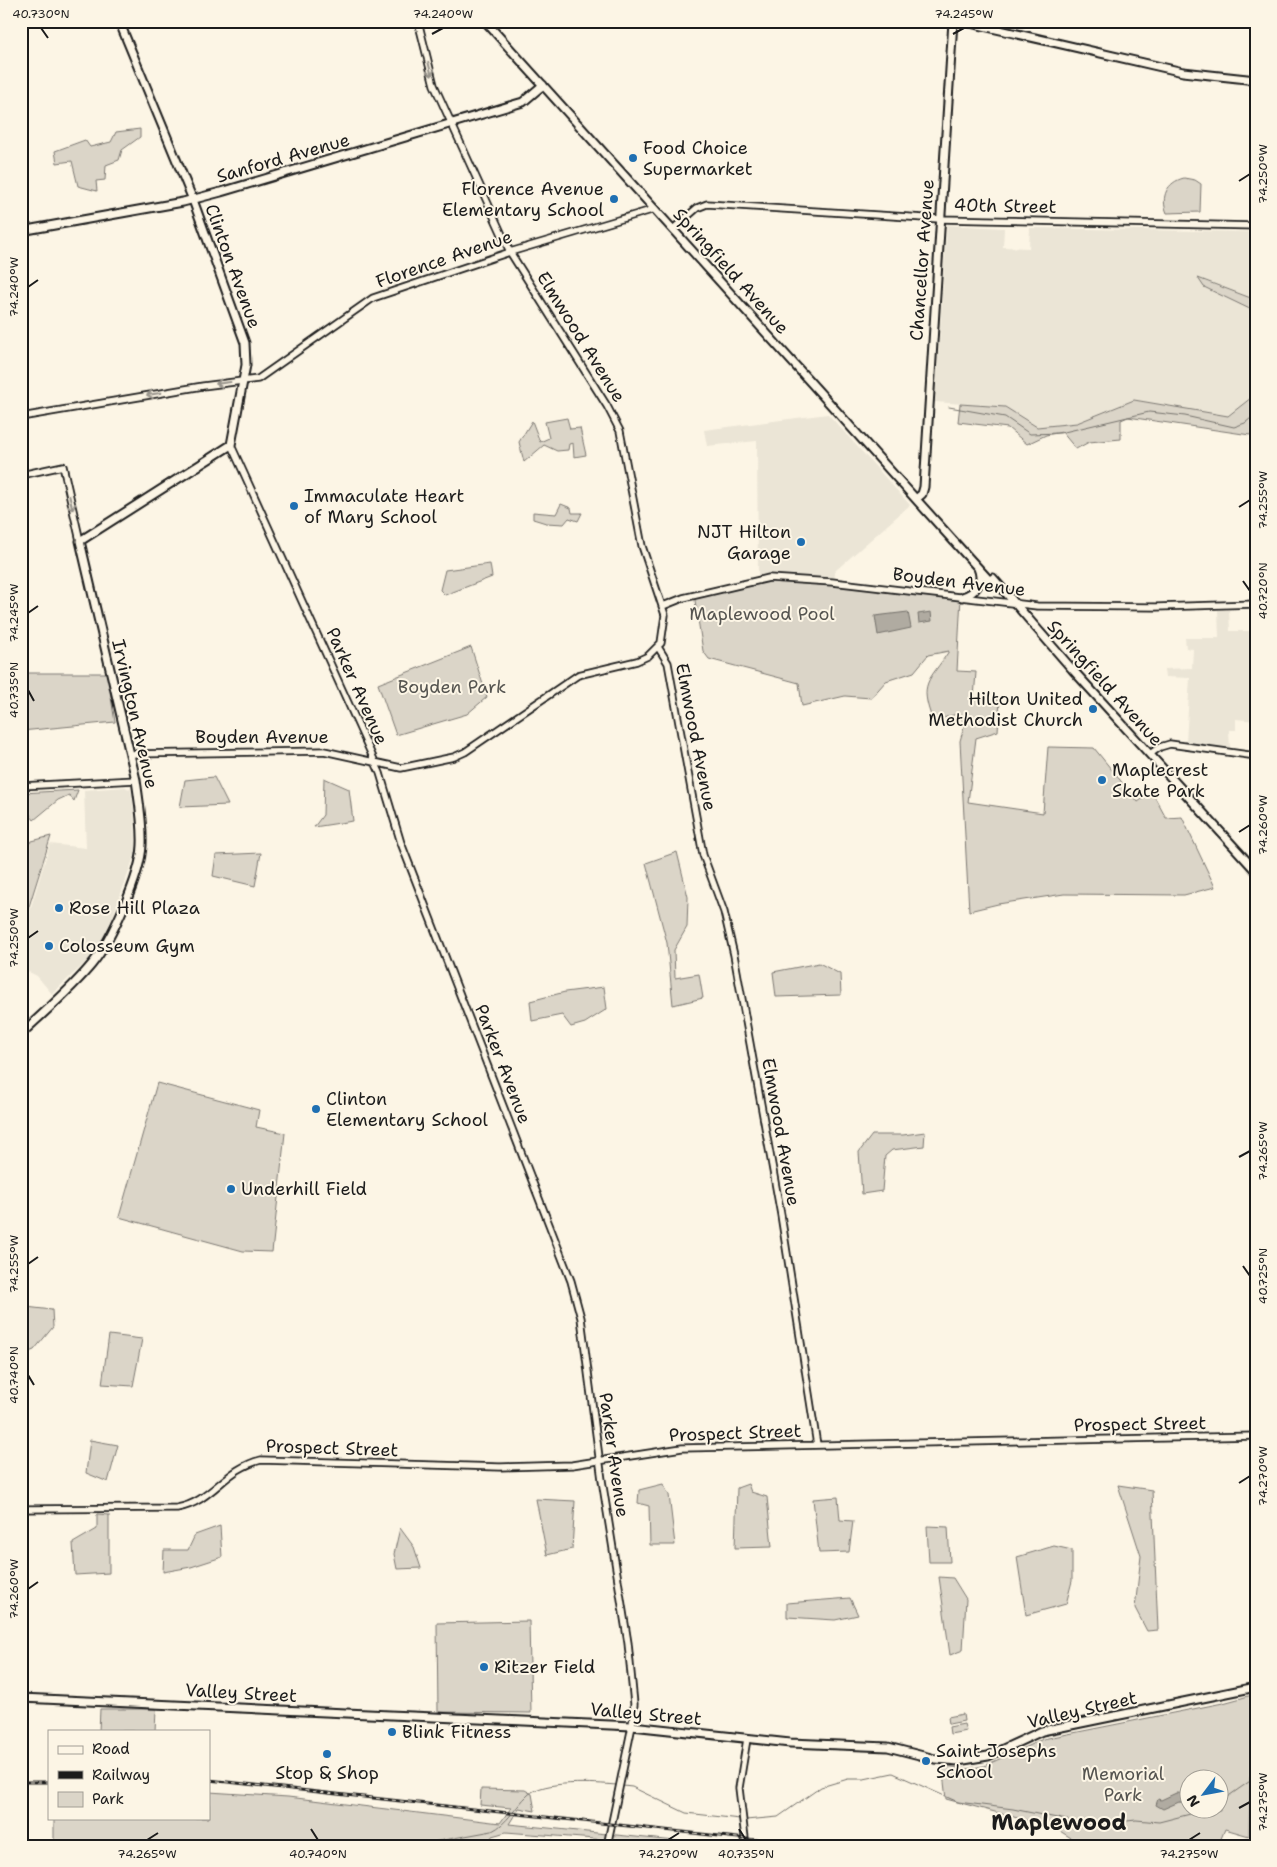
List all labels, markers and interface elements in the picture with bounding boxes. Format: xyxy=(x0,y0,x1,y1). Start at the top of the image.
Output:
text: 40.730°N xyxy=(12,6,70,22)
text: 74.240°W xyxy=(413,6,473,22)
text: 74.245°W xyxy=(934,6,994,22)
one-way arrow xyxy=(425,60,435,76)
street label: Sanford Avenue xyxy=(214,128,352,188)
place label: Food Choice Supermarket xyxy=(643,136,753,181)
text: 74.250°W xyxy=(1255,144,1271,204)
marker: Food Choice Supermarket xyxy=(627,152,639,164)
place label: Florence Avenue Elementary School xyxy=(442,177,605,222)
street label: Chancellor Avenue xyxy=(904,178,940,342)
marker: Florence Avenue Elementary School xyxy=(608,193,620,205)
street label: 40th Street xyxy=(953,193,1057,219)
street label: Clinton Avenue xyxy=(199,200,267,332)
street label: Springfield Avenue xyxy=(668,203,794,339)
street label: Florence Avenue xyxy=(373,224,515,294)
text: 74.240°W xyxy=(6,257,22,317)
street label: Elmwood Avenue xyxy=(531,267,631,407)
one-way arrow xyxy=(215,378,231,388)
one-way arrow xyxy=(147,390,163,400)
text: 74.255°W xyxy=(1255,471,1271,529)
place label: Immaculate Heart of Mary School xyxy=(304,484,464,529)
one-way arrow xyxy=(67,495,76,511)
marker: Immaculate Heart of Mary School xyxy=(288,500,300,512)
place label: NJT Hilton Garage xyxy=(697,520,791,565)
marker: NJT Hilton Garage xyxy=(795,536,807,548)
street label: Boyden Avenue xyxy=(891,562,1027,602)
text: 40.720°N xyxy=(1255,562,1271,620)
text: 74.245°W xyxy=(6,583,22,643)
park label: Maplewood Pool xyxy=(689,602,835,626)
street label: Springfield Avenue xyxy=(1042,615,1168,751)
street label: Parker Avenue xyxy=(320,624,394,748)
street label: Irvington Avenue xyxy=(106,637,164,791)
street label: Elmwood Avenue xyxy=(670,661,722,813)
text: 40.735°N xyxy=(6,662,22,718)
park label: Boyden Park xyxy=(398,675,506,699)
place label: Hilton United Methodist Church xyxy=(928,687,1083,732)
marker: Hilton United Methodist Church xyxy=(1087,703,1099,715)
street label: Boyden Avenue xyxy=(195,725,329,749)
place label: Maplecrest Skate Park xyxy=(1112,758,1208,803)
marker: Maplecrest Skate Park xyxy=(1096,774,1108,786)
text: 74.260°W xyxy=(1255,795,1271,855)
place label: Rose Hill Plaza xyxy=(69,896,200,920)
marker: Rose Hill Plaza xyxy=(53,902,65,914)
text: 74.250°W xyxy=(6,908,22,968)
place label: Colosseum Gym xyxy=(59,934,195,958)
marker: Colosseum Gym xyxy=(43,940,55,952)
street label: Parker Avenue xyxy=(469,1001,537,1127)
street label: Elmwood Avenue xyxy=(756,1056,806,1208)
place label: Clinton Elementary School xyxy=(326,1087,489,1132)
marker: Clinton Elementary School xyxy=(310,1103,322,1115)
text: 74.265°W xyxy=(1255,1121,1271,1181)
place label: Underhill Field xyxy=(241,1177,367,1201)
marker: Underhill Field xyxy=(225,1183,237,1195)
text: 74.255°W xyxy=(6,1235,22,1293)
text: 40.725°N xyxy=(1255,1248,1271,1304)
text: 40.740°N xyxy=(6,1346,22,1404)
street label: Parker Avenue xyxy=(593,1391,635,1519)
street label: Prospect Street xyxy=(1073,1411,1207,1437)
street label: Prospect Street xyxy=(668,1419,802,1447)
street label: Prospect Street xyxy=(265,1434,399,1462)
text: 74.270°W xyxy=(1255,1446,1271,1506)
text: 74.260°W xyxy=(6,1559,22,1619)
place label: Ritzer Field xyxy=(494,1655,595,1679)
marker: Ritzer Field xyxy=(478,1661,490,1673)
street label: Valley Street xyxy=(185,1678,298,1708)
street label: Valley Street xyxy=(1025,1686,1139,1734)
street label: Valley Street xyxy=(589,1697,703,1731)
place label: Blink Fitness xyxy=(402,1720,511,1744)
marker: Blink Fitness xyxy=(386,1726,398,1738)
legend xyxy=(48,1730,210,1820)
text: Road xyxy=(92,1739,130,1759)
place label: Saint Josephs School xyxy=(936,1739,1057,1784)
marker: Stop & Shop xyxy=(321,1748,333,1760)
marker: Saint Josephs School xyxy=(920,1755,932,1767)
place label: Stop & Shop xyxy=(275,1761,379,1785)
park label: Memorial Park xyxy=(1082,1762,1165,1807)
text: Railway xyxy=(92,1765,150,1785)
north arrow xyxy=(1180,1770,1230,1820)
text: 74.275°W xyxy=(1255,1772,1271,1832)
text: Park xyxy=(92,1789,124,1809)
text: N xyxy=(1182,1791,1204,1810)
district label: Maplewood xyxy=(991,1808,1127,1837)
text: 74.265°W xyxy=(117,1846,177,1862)
text: 40.740°N xyxy=(289,1846,347,1862)
text: 74.270°W xyxy=(638,1846,698,1862)
text: 40.735°N xyxy=(718,1846,774,1862)
text: 74.275°W xyxy=(1159,1846,1219,1862)

